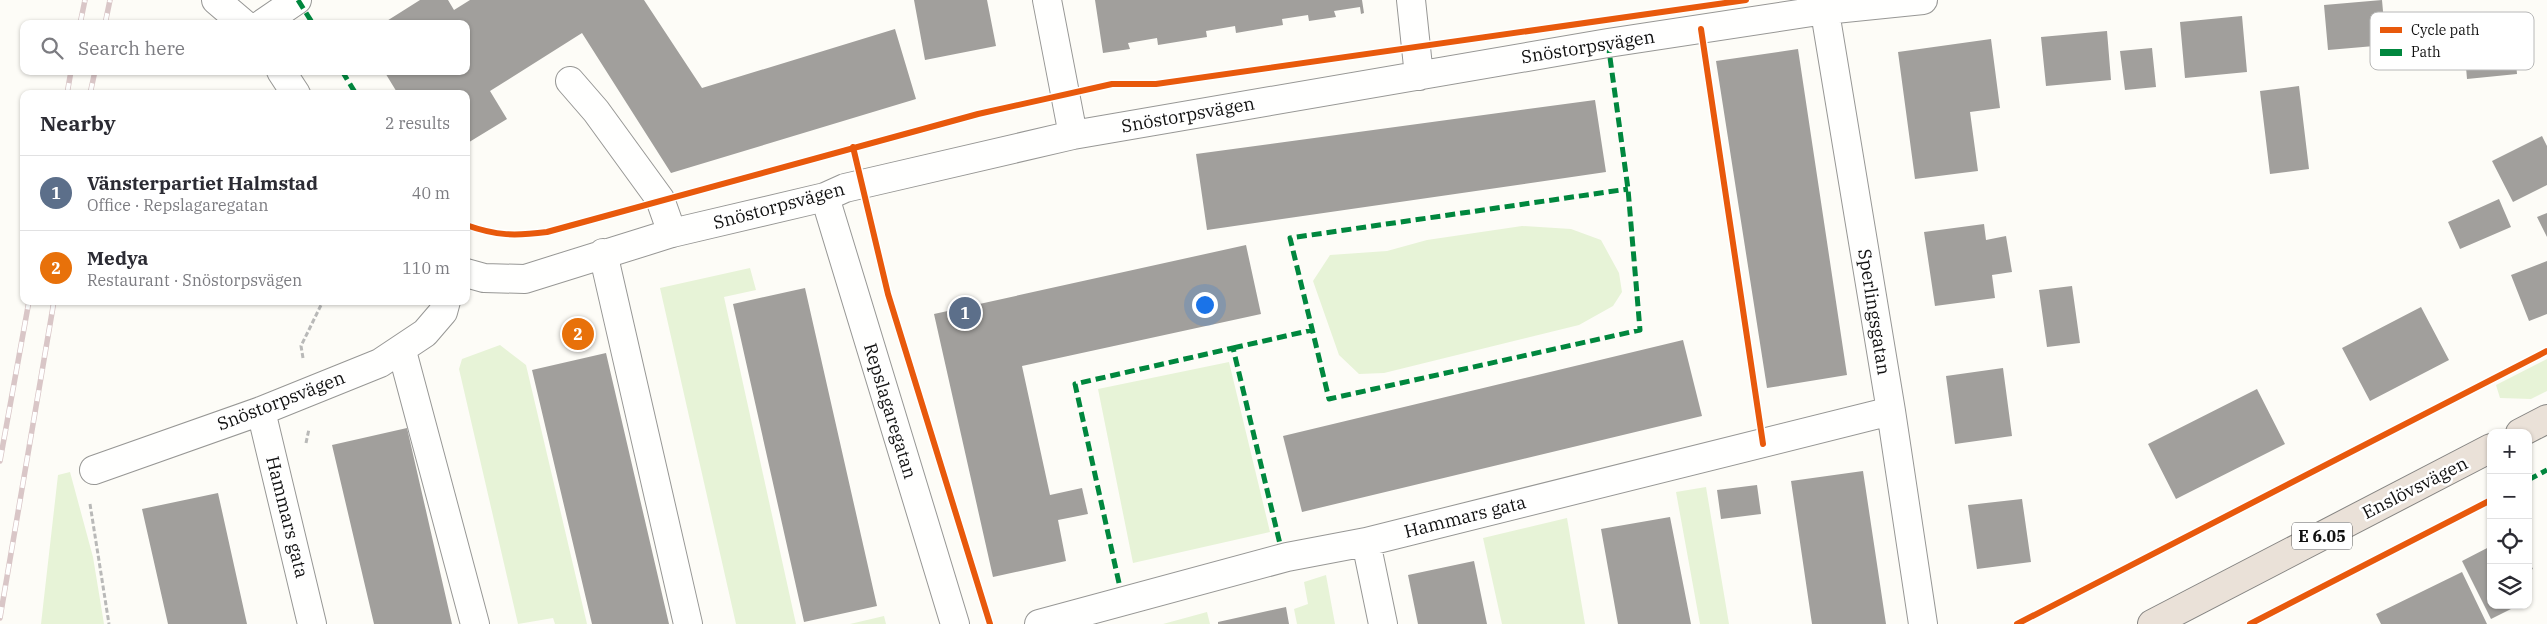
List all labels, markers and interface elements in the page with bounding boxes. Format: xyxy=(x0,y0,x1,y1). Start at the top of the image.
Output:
legend xyxy=(2370,12,2534,70)
search box xyxy=(20,20,470,75)
text: Cycle path xyxy=(2411,21,2480,39)
street label: Snöstorpsvägen xyxy=(1519,25,1656,68)
icon: search xyxy=(38,34,66,62)
text: Search here xyxy=(78,36,185,60)
text: Path xyxy=(2411,43,2441,61)
street label: Snöstorpsvägen xyxy=(1119,91,1256,138)
text: Nearby xyxy=(40,109,116,137)
text: 2 results xyxy=(385,113,450,133)
text: Vänsterpartiet Halmstad xyxy=(87,171,318,195)
street label: Snöstorpsvägen xyxy=(711,177,847,234)
text: 1 xyxy=(51,183,61,203)
text: 40 m xyxy=(412,183,450,203)
text: Office · Repslagaregatan xyxy=(87,195,268,215)
text: Medya xyxy=(87,246,148,270)
street label: Sperlingsgatan xyxy=(1853,247,1896,377)
text: 2 xyxy=(51,258,61,278)
text: 110 m xyxy=(402,258,450,278)
text: Restaurant · Snöstorpsvägen xyxy=(87,270,302,290)
your location xyxy=(1192,292,1218,318)
pin: 1 xyxy=(949,294,981,332)
pin: 2 xyxy=(562,315,594,353)
street label: Repslagaregatan xyxy=(859,340,922,481)
street label: Snöstorpsvägen xyxy=(214,366,348,435)
map controls xyxy=(2487,429,2532,609)
button: + xyxy=(2487,429,2532,474)
street label: Enslövsvägen xyxy=(2358,451,2471,524)
street label: Hammars gata xyxy=(261,454,314,580)
button: − xyxy=(2487,474,2532,519)
street label: Hammars gata xyxy=(1402,490,1528,543)
button: locate xyxy=(2487,519,2532,564)
road number: E 6.05 xyxy=(2292,522,2352,550)
button: layers xyxy=(2487,564,2532,609)

